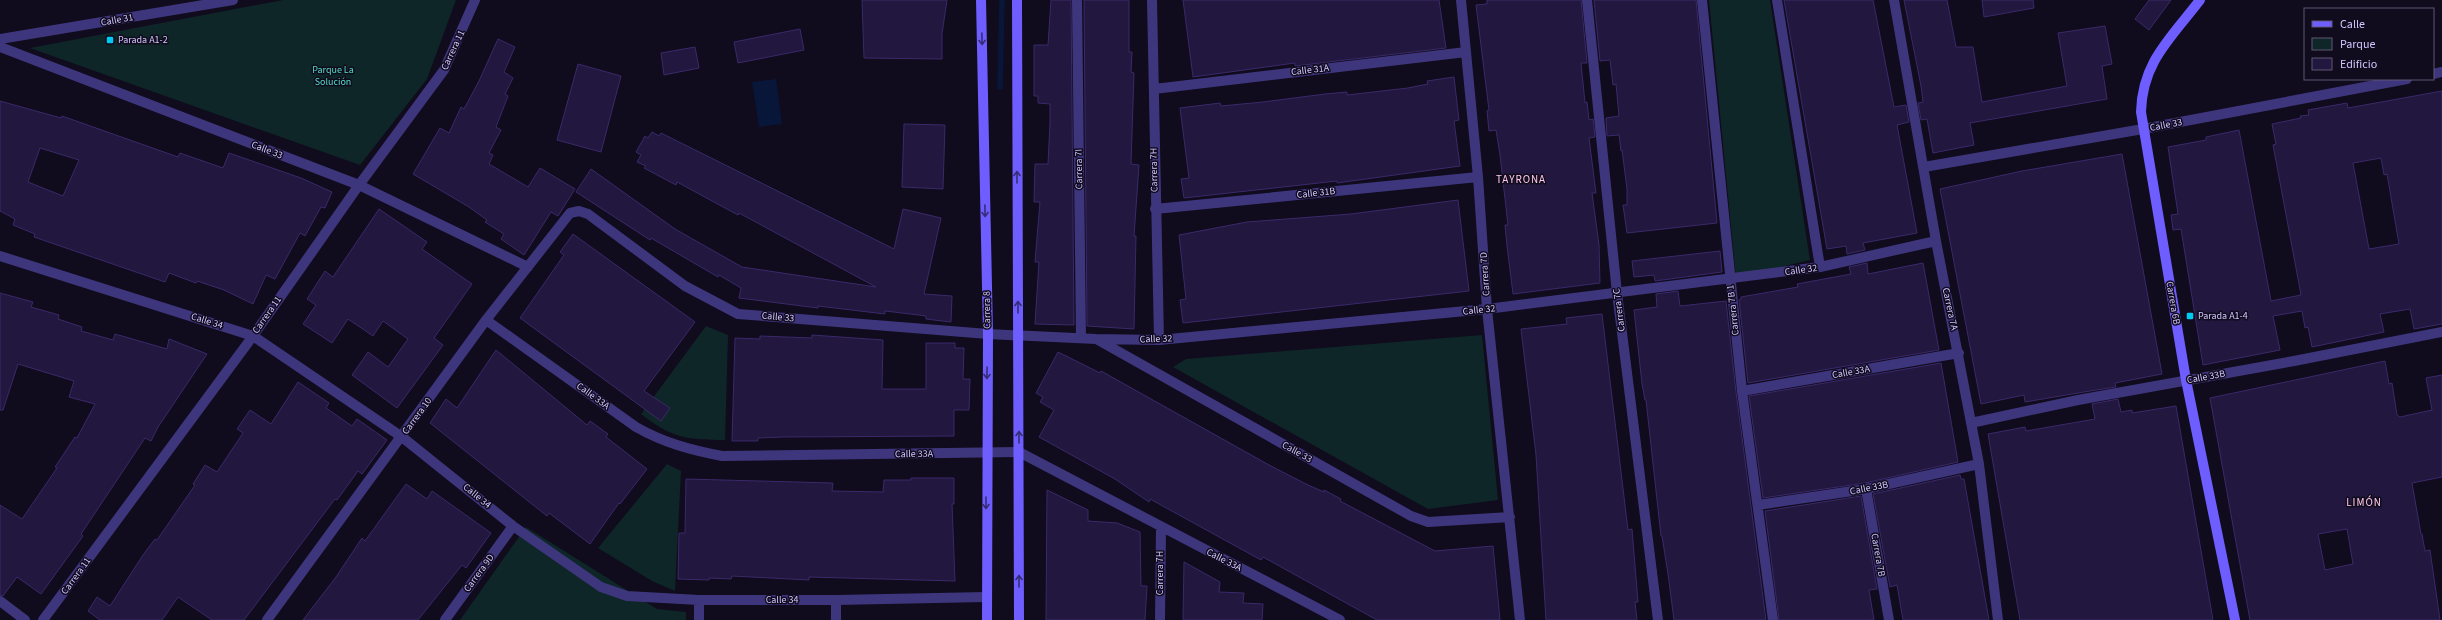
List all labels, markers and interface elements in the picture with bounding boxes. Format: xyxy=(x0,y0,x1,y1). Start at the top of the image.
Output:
legend xyxy=(2304,8,2434,80)
street label: Calle 31 xyxy=(100,10,134,30)
text: Calle xyxy=(2340,16,2365,33)
street label: Carrera 11 xyxy=(438,28,468,72)
one-way arrow xyxy=(978,32,986,45)
place label: Parada A1-2 xyxy=(118,33,168,47)
marker: Parada A1-2 xyxy=(105,35,115,45)
text: Parque xyxy=(2340,36,2376,53)
text: Edificio xyxy=(2340,56,2377,73)
street label: Calle 31A xyxy=(1290,61,1330,79)
park label: Parque La Solución xyxy=(312,63,354,89)
street label: Calle 33 xyxy=(2149,115,2183,135)
street label: Calle 33 xyxy=(249,138,285,162)
street label: Carrera 7H xyxy=(1147,148,1161,192)
street label: Carrera 7I xyxy=(1072,149,1086,189)
one-way arrow xyxy=(1013,171,1021,184)
district label: TAYRONA xyxy=(1496,172,1546,187)
street label: Calle 31B xyxy=(1296,184,1336,202)
one-way arrow xyxy=(982,204,989,217)
street label: Carrera 7D xyxy=(1476,252,1494,296)
street label: Calle 32 xyxy=(1784,261,1818,279)
street label: Carrera 6B xyxy=(2162,280,2184,326)
street label: Carrera 7B 1 xyxy=(1723,284,1743,336)
street label: Carrera 7A xyxy=(1939,286,1961,332)
street label: Carrera 7C xyxy=(1609,287,1629,332)
street label: Carrera 8 xyxy=(980,291,994,329)
street label: Carrera 11 xyxy=(249,293,285,337)
one-way arrow xyxy=(1014,301,1022,314)
street label: Calle 32 xyxy=(1462,301,1496,319)
street label: Calle 33 xyxy=(761,309,795,325)
place label: Parada A1-4 xyxy=(2198,309,2248,323)
street label: Calle 34 xyxy=(189,310,225,332)
marker: Parada A1-4 xyxy=(2185,311,2195,321)
street label: Calle 32 xyxy=(1139,331,1173,347)
street label: Calle 33A xyxy=(1831,362,1872,382)
one-way arrow xyxy=(983,366,991,379)
street label: Calle 33B xyxy=(2186,367,2226,387)
street label: Calle 33A xyxy=(573,379,613,413)
street label: Carrera 10 xyxy=(399,395,435,437)
one-way arrow xyxy=(1015,431,1023,444)
street label: Calle 33 xyxy=(1279,438,1315,466)
street label: Calle 33A xyxy=(895,447,934,461)
street label: Calle 33B xyxy=(1849,477,1889,499)
street label: Calle 34 xyxy=(460,480,494,512)
district label: LIMÓN xyxy=(2346,495,2382,510)
one-way arrow xyxy=(982,496,990,509)
street label: Carrera 7B xyxy=(1867,532,1889,578)
street label: Calle 33A xyxy=(1204,545,1245,575)
street label: Carrera 9D xyxy=(460,551,498,595)
street label: Carrera 7H xyxy=(1153,551,1167,595)
street label: Carrera 11 xyxy=(58,555,94,597)
one-way arrow xyxy=(1015,575,1023,588)
street label: Calle 34 xyxy=(766,593,798,607)

